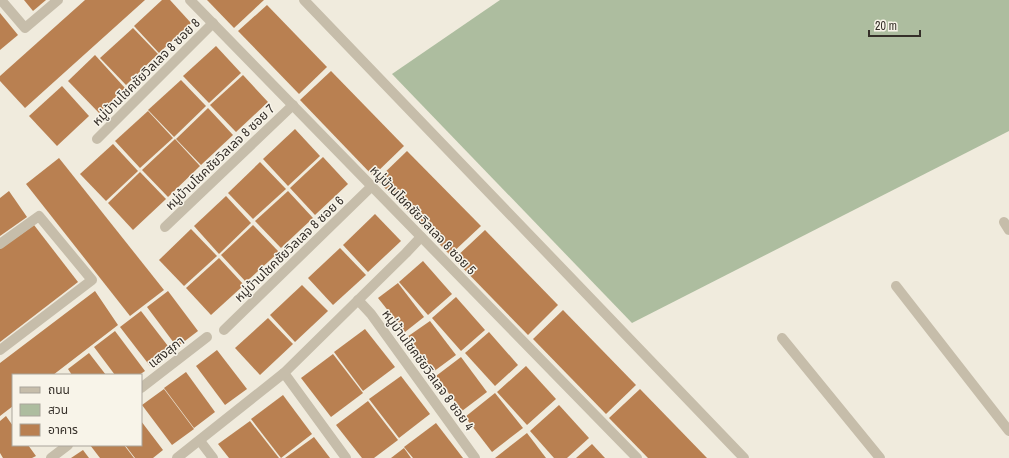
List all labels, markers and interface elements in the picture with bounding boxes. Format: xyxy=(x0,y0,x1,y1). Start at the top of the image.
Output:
scale bar xyxy=(869,12,920,38)
street label: หมู่บ้านโชคชัยวิลเลจ 8 ซอย 8 xyxy=(89,14,204,129)
text: 20 m xyxy=(875,18,897,34)
street label: หมู่บ้านโชคชัยวิลเลจ 8 ซอย 7 xyxy=(162,100,278,214)
street label: หมู่บ้านโชคชัยวิลเลจ 8 ซอย 5 xyxy=(366,162,480,278)
street label: หมู่บ้านโชคชัยวิลเลจ 8 ซอย 6 xyxy=(231,192,347,306)
street label: หมู่บ้านโชคชัยวิลเลจ 8 ซอย 4 xyxy=(378,306,478,434)
street label: แสงสุภา xyxy=(144,332,188,372)
legend xyxy=(12,374,142,446)
text: ถนน xyxy=(48,382,70,398)
text: สวน xyxy=(48,402,68,418)
text: อาคาร xyxy=(48,422,78,438)

